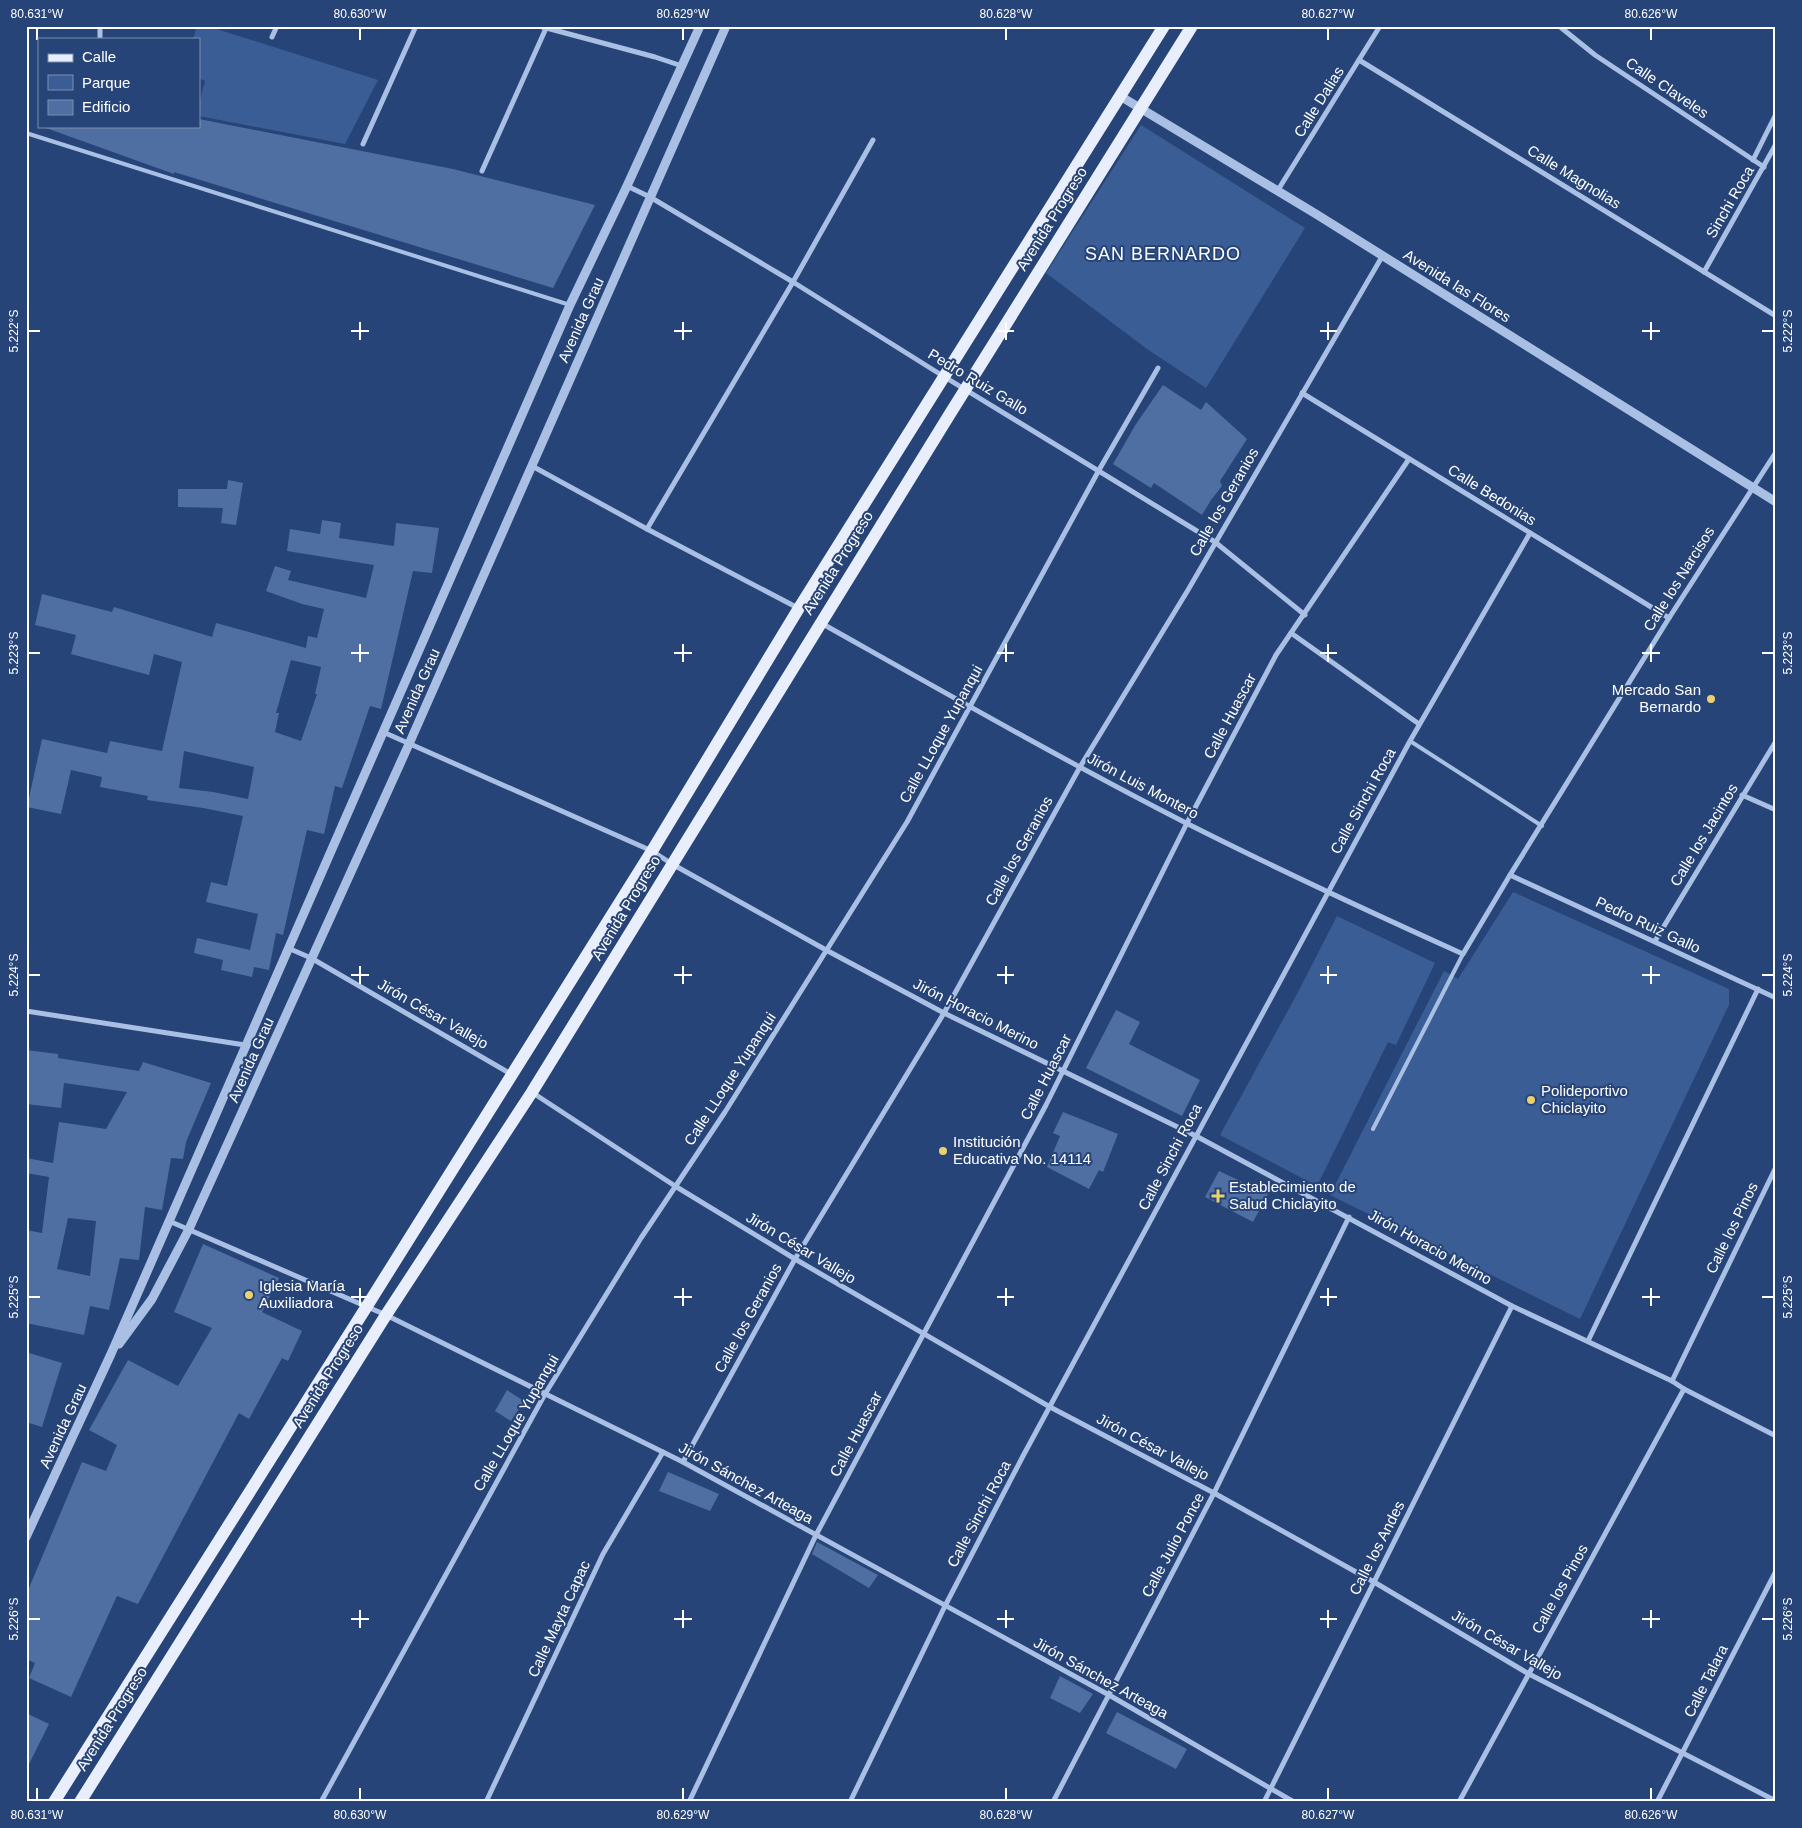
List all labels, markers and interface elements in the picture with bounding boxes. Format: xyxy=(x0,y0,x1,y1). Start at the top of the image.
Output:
text: 80.631°W xyxy=(11,7,64,21)
text: 80.630°W xyxy=(334,7,387,21)
text: 80.629°W xyxy=(657,7,710,21)
text: 80.628°W xyxy=(980,7,1033,21)
text: 80.627°W xyxy=(1302,7,1355,21)
text: 80.626°W xyxy=(1625,7,1678,21)
legend xyxy=(38,38,200,128)
text: Calle xyxy=(82,48,116,65)
street label: Calle Claveles xyxy=(1623,54,1712,121)
street label: Calle Dalias xyxy=(1290,63,1347,140)
text: Parque xyxy=(82,74,130,91)
text: Edificio xyxy=(82,98,130,115)
street label: Calle Magnolias xyxy=(1525,141,1624,212)
street label: Sinchi Roca xyxy=(1702,162,1757,241)
street label: Avenida Progreso xyxy=(1013,164,1090,274)
district label: SAN BERNARDO xyxy=(1085,244,1241,264)
street label: Avenida las Flores xyxy=(1401,246,1514,325)
street label: Avenida Grau xyxy=(554,275,607,365)
text: 5.222°S xyxy=(7,310,21,352)
text: 5.222°S xyxy=(1781,310,1795,352)
street label: Pedro Ruiz Gallo xyxy=(925,345,1031,418)
street label: Calle los Geranios xyxy=(1186,444,1262,559)
street label: Calle Bedonias xyxy=(1445,461,1540,529)
street label: Avenida Progreso xyxy=(799,508,876,618)
street label: Calle los Narcisos xyxy=(1640,523,1718,634)
text: 5.223°S xyxy=(7,632,21,674)
text: 5.223°S xyxy=(1781,632,1795,674)
street label: Avenida Grau xyxy=(390,646,443,736)
street label: Calle LLoque Yupanqui xyxy=(896,662,986,806)
street label: Calle Huascar xyxy=(1200,670,1259,761)
place label: Mercado San Bernardo xyxy=(1612,681,1701,715)
marker: Mercado San Bernardo xyxy=(1705,693,1717,705)
street label: Calle Sinchi Roca xyxy=(1326,744,1399,857)
street label: Jirón Luis Montero xyxy=(1085,749,1202,822)
street label: Calle los Jacintos xyxy=(1666,780,1741,889)
street label: Calle los Geranios xyxy=(981,793,1056,908)
street label: Avenida Progreso xyxy=(588,852,663,963)
street label: Pedro Ruiz Gallo xyxy=(1593,893,1703,956)
text: 5.224°S xyxy=(7,954,21,996)
text: 5.224°S xyxy=(1781,954,1795,996)
street label: Jirón César Vallejo xyxy=(375,975,492,1052)
street label: Jirón Horacio Merino xyxy=(911,975,1042,1053)
street label: Calle LLoque Yupanqui xyxy=(680,1009,779,1148)
street label: Avenida Grau xyxy=(224,1015,277,1105)
street label: Calle Huascar xyxy=(1017,1031,1075,1123)
place label: Polideportivo Chiclayito xyxy=(1541,1082,1628,1116)
marker: Polideportivo Chiclayito xyxy=(1525,1094,1537,1106)
street label: Calle Sinchi Roca xyxy=(1134,1100,1205,1213)
place label: Institución Educativa No. 14114 xyxy=(953,1133,1091,1167)
marker: Institución Educativa No. 14114 xyxy=(937,1145,949,1157)
place label: Establecimiento de Salud Chiclayito xyxy=(1229,1178,1356,1212)
street label: Calle los Pinos xyxy=(1702,1179,1761,1276)
marker: Establecimiento de Salud Chiclayito xyxy=(1211,1189,1225,1203)
street label: Jirón Horacio Merino xyxy=(1366,1206,1495,1288)
street label: Jirón César Vallejo xyxy=(743,1208,859,1287)
street label: Calle los Geranios xyxy=(710,1260,785,1375)
text: 5.225°S xyxy=(7,1276,21,1318)
text: 5.225°S xyxy=(1781,1276,1795,1318)
place label: Iglesia María Auxiliadora xyxy=(259,1277,346,1311)
marker: Iglesia María Auxiliadora xyxy=(243,1289,255,1301)
street label: Avenida Progreso xyxy=(289,1321,366,1431)
street label: Calle LLoque Yupanqui xyxy=(469,1351,562,1494)
street label: Avenida Grau xyxy=(36,1381,90,1471)
street label: Calle Huascar xyxy=(826,1388,885,1479)
street label: Jirón César Vallejo xyxy=(1094,1410,1212,1483)
street label: Jirón Sánchez Arteaga xyxy=(676,1439,817,1527)
street label: Calle Sinchi Roca xyxy=(943,1457,1014,1570)
street label: Calle Julio Ponce xyxy=(1138,1490,1207,1600)
street label: Calle los Andes xyxy=(1346,1498,1408,1598)
street label: Calle los Pinos xyxy=(1528,1541,1591,1636)
street label: Calle Mayta Capac xyxy=(524,1557,593,1680)
text: 5.226°S xyxy=(7,1598,21,1640)
text: 5.226°S xyxy=(1781,1598,1795,1640)
street label: Jirón César Vallejo xyxy=(1449,1606,1566,1683)
street label: Jirón Sánchez Arteaga xyxy=(1031,1634,1172,1722)
street label: Calle Talara xyxy=(1680,1641,1731,1720)
street label: Avenida Progreso xyxy=(73,1664,150,1774)
text: 80.631°W xyxy=(11,1808,64,1822)
text: 80.630°W xyxy=(334,1808,387,1822)
text: 80.629°W xyxy=(657,1808,710,1822)
text: 80.628°W xyxy=(980,1808,1033,1822)
text: 80.627°W xyxy=(1302,1808,1355,1822)
text: 80.626°W xyxy=(1625,1808,1678,1822)

